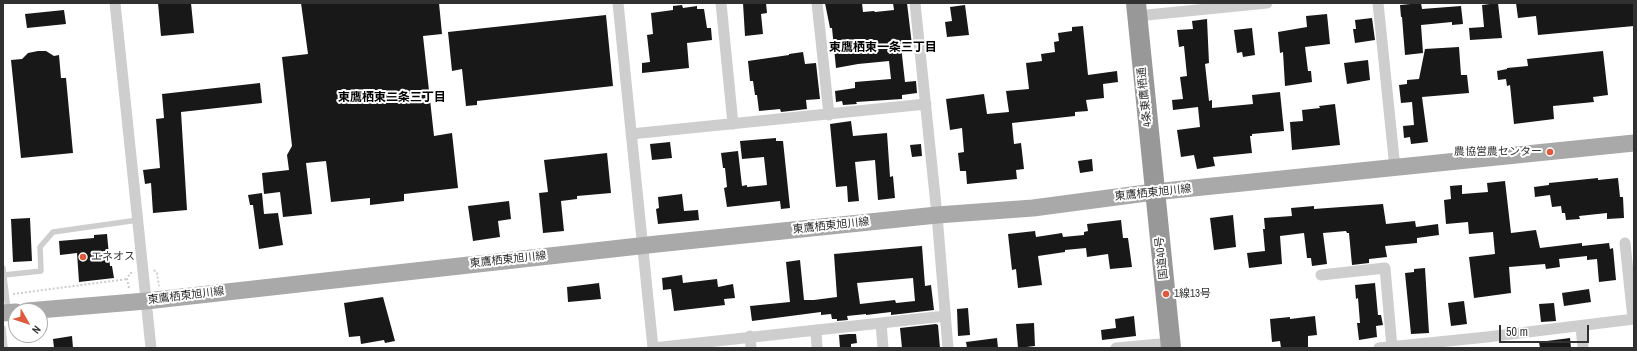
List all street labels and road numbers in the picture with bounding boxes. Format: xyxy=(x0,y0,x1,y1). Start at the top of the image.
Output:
street label: 4条東鷹栖通 xyxy=(1135,66,1155,128)
street label: 東鷹栖東旭川線 xyxy=(1114,182,1192,204)
street label: 東鷹栖東旭川線 xyxy=(792,215,870,237)
street label: 国道40号 xyxy=(1153,236,1171,280)
street label: 東鷹栖東旭川線 xyxy=(469,249,547,271)
street label: 東鷹栖東旭川線 xyxy=(147,285,225,307)

